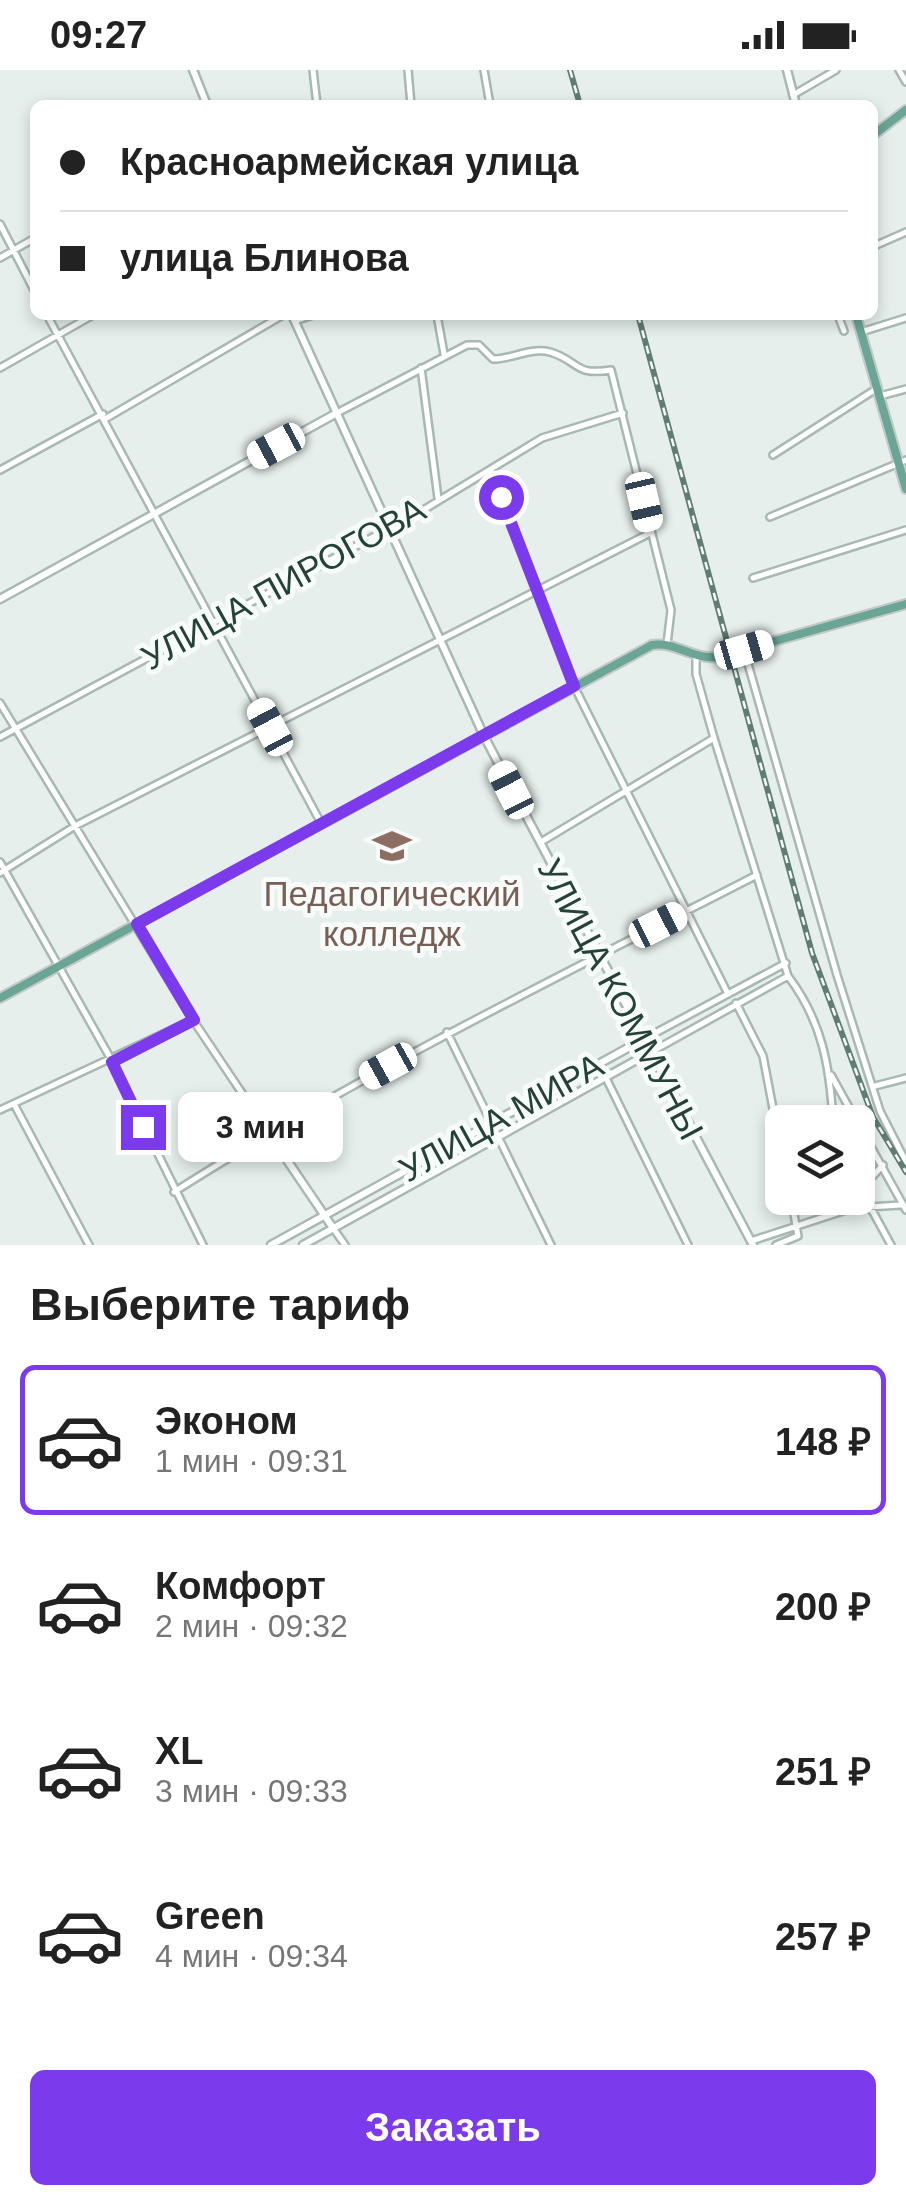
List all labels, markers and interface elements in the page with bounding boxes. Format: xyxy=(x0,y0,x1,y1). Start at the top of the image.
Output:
text: 09:27 xyxy=(50,14,147,56)
text: Красноармейская улица xyxy=(120,141,578,183)
text: улица Блинова xyxy=(120,237,409,279)
car xyxy=(242,419,310,473)
car xyxy=(623,469,665,535)
route start xyxy=(479,475,524,520)
street label: УЛИЦА ПИРОГОВА xyxy=(134,489,432,677)
car xyxy=(711,627,777,673)
car xyxy=(243,693,297,761)
car xyxy=(484,756,538,824)
school or university icon: Педагогический колледж xyxy=(371,825,413,867)
street label: УЛИЦА КОММУНЫ xyxy=(531,852,711,1146)
place label: Педагогический колледж xyxy=(263,874,521,953)
car xyxy=(624,898,692,952)
car xyxy=(354,1038,422,1094)
street label: УЛИЦА МИРА xyxy=(392,1045,610,1189)
callout: 3 мин xyxy=(178,1092,343,1162)
route end xyxy=(121,1105,166,1150)
map controls xyxy=(765,1105,875,1215)
button: layers xyxy=(765,1105,875,1215)
text: 3 мин xyxy=(216,1109,305,1145)
text: Выберите тариф xyxy=(30,1279,410,1330)
icon: car xyxy=(35,1395,125,1485)
text: Эконом xyxy=(155,1400,298,1442)
text: 148 ₽ xyxy=(775,1421,871,1463)
text: 1 мин · 09:31 xyxy=(155,1443,348,1479)
icon: car xyxy=(35,1560,125,1650)
text: Комфорт xyxy=(155,1565,326,1607)
text: 200 ₽ xyxy=(775,1586,871,1628)
text: 2 мин · 09:32 xyxy=(155,1608,348,1644)
icon: car xyxy=(35,1725,125,1815)
text: XL xyxy=(155,1730,204,1772)
text: 251 ₽ xyxy=(775,1751,871,1793)
text: 3 мин · 09:33 xyxy=(155,1773,348,1809)
icon: car xyxy=(35,1890,125,1980)
text: Green xyxy=(155,1895,265,1937)
text: 257 ₽ xyxy=(775,1916,871,1958)
text: 4 мин · 09:34 xyxy=(155,1938,348,1974)
button: Заказать xyxy=(30,2070,876,2185)

